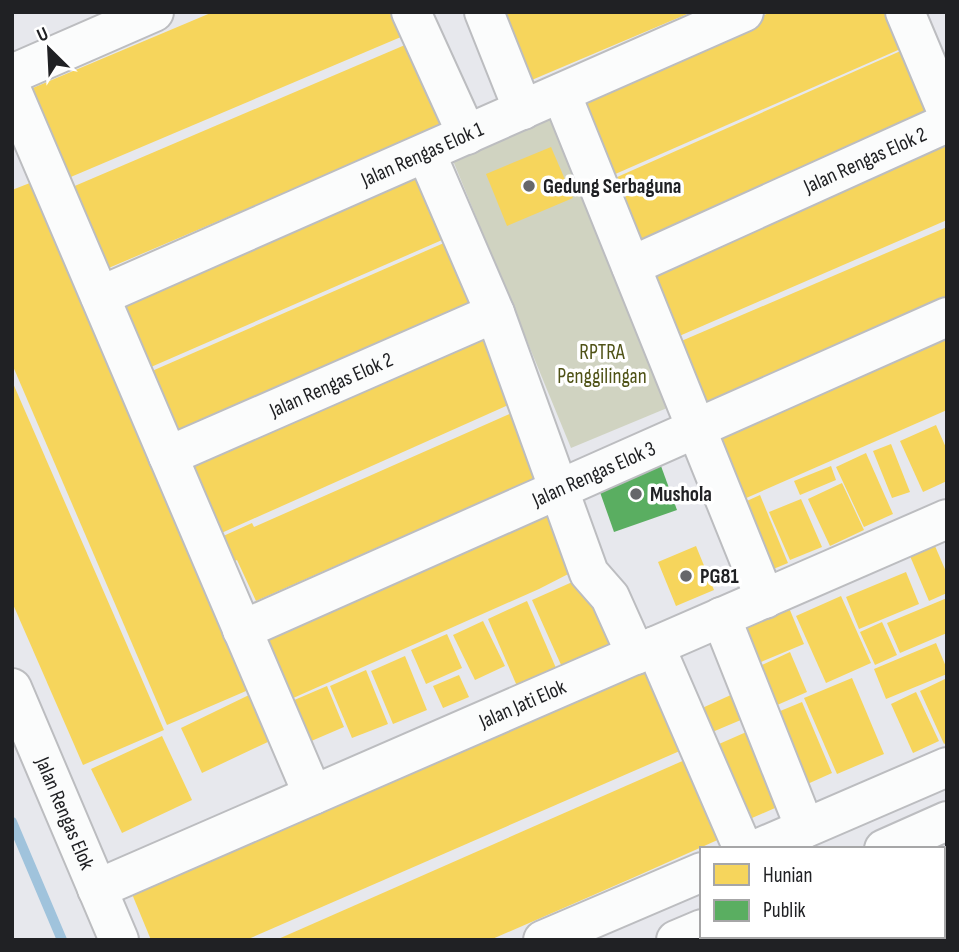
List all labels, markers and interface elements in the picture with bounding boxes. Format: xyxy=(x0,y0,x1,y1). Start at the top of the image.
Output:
north arrow xyxy=(14,14,84,84)
text: U xyxy=(33,22,52,47)
street label: Jalan Rengas Elok 1 xyxy=(356,116,488,192)
street label: Jalan Rengas Elok 2 xyxy=(799,121,930,199)
place label: Gedung Serbaguna xyxy=(543,174,681,199)
marker: Gedung Serbaguna xyxy=(521,178,537,194)
park label: RPTRA Penggilingan xyxy=(557,340,647,389)
street label: Jalan Rengas Elok 2 xyxy=(265,347,397,423)
street label: Jalan Rengas Elok 3 xyxy=(527,436,659,512)
place label: Mushola xyxy=(650,482,712,507)
marker: Mushola xyxy=(628,486,644,502)
place label: PG81 xyxy=(700,564,739,589)
marker: PG81 xyxy=(678,568,694,584)
street label: Jalan Jati Elok xyxy=(474,674,570,734)
street label: Jalan Rengas Elok xyxy=(30,752,100,873)
legend xyxy=(700,847,945,938)
text: Hunian xyxy=(763,863,812,888)
text: Publik xyxy=(763,898,806,923)

